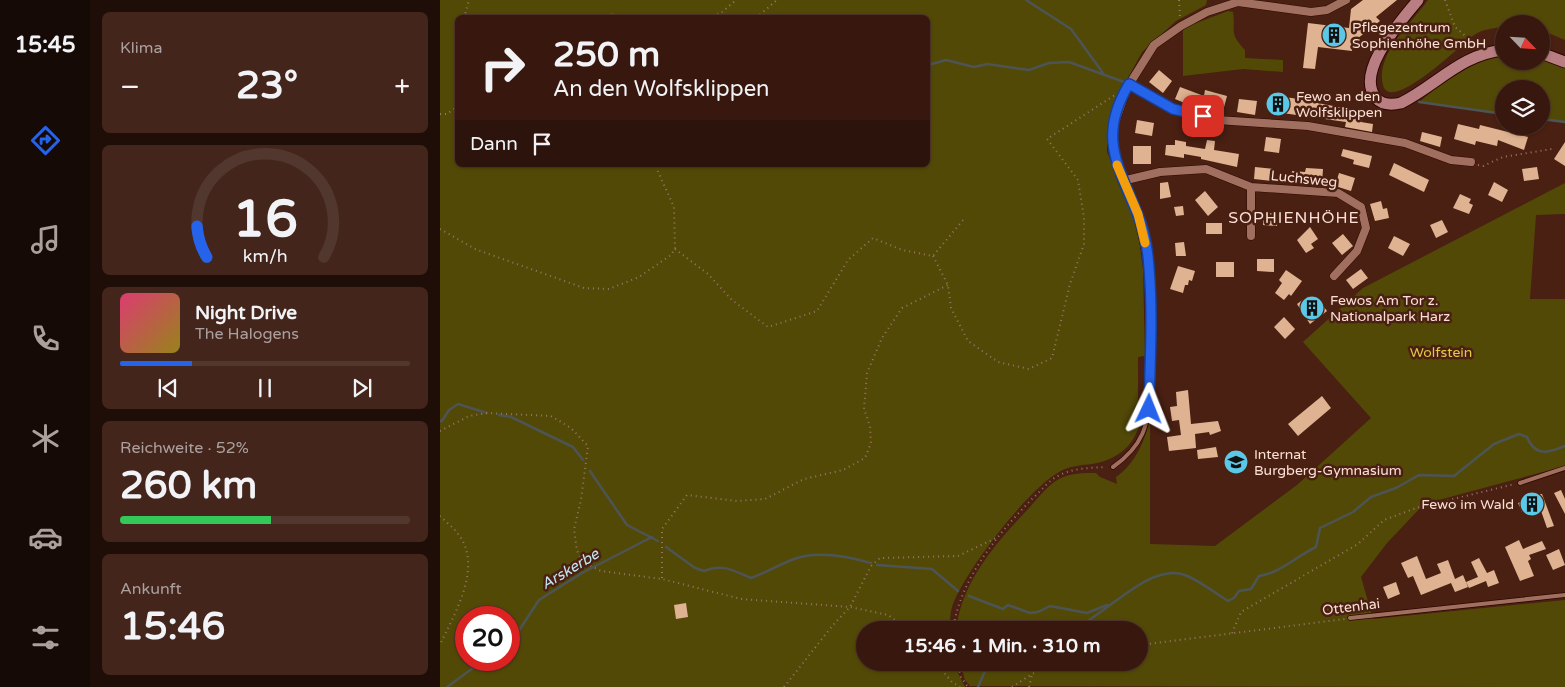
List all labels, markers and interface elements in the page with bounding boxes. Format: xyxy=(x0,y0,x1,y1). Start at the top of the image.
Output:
north arrow xyxy=(1495,15,1550,70)
map controls xyxy=(1495,15,1550,135)
place label: Pflegezentrum Sophienhöhe GmbH xyxy=(1352,19,1486,52)
building icon: Pflegezentrum Sophienhöhe GmbH xyxy=(1321,22,1347,48)
text: 15:45 xyxy=(15,32,75,58)
text: 250 m xyxy=(553,34,660,76)
icon: right xyxy=(470,35,535,100)
text: Klima xyxy=(120,38,162,58)
text: 23° xyxy=(236,63,298,109)
text: − xyxy=(120,70,140,104)
text: + xyxy=(394,70,410,104)
text: An den Wolfsklippen xyxy=(553,76,769,102)
button: layers xyxy=(1495,80,1550,135)
place label: Fewo an den Wolfsklippen xyxy=(1296,88,1382,121)
building icon: Fewo an den Wolfsklippen xyxy=(1265,91,1291,117)
pin xyxy=(1182,95,1224,137)
icon: arrive xyxy=(1189,102,1217,130)
icon: directions xyxy=(28,123,63,158)
icon: arrive xyxy=(528,130,556,158)
text: Dann xyxy=(470,133,518,155)
street label: Luchsweg xyxy=(1270,167,1338,191)
text: 16 xyxy=(232,188,298,251)
district label: SOPHIENHÖHE xyxy=(1228,208,1360,228)
icon: music xyxy=(28,222,63,257)
text: km/h xyxy=(243,246,287,267)
place label: Fewos Am Tor z. Nationalpark Harz xyxy=(1330,292,1450,325)
building icon: Fewos Am Tor z. Nationalpark Harz xyxy=(1299,295,1325,321)
text: Night Drive xyxy=(195,302,297,324)
icon: phone xyxy=(28,321,63,356)
text: The Halogens xyxy=(195,324,299,344)
park label: Wolfstein xyxy=(1410,344,1472,361)
icon: previous xyxy=(154,374,182,402)
icon: pause xyxy=(251,374,279,402)
icon: next xyxy=(348,374,376,402)
position arrow xyxy=(1122,382,1174,434)
icon: climate xyxy=(28,421,63,456)
text: Reichweite · 52% xyxy=(120,438,249,458)
place label: Internat Burgberg-Gymnasium xyxy=(1254,446,1402,479)
school or university icon: Internat Burgberg-Gymnasium xyxy=(1223,449,1249,475)
text: 260 km xyxy=(120,463,257,509)
building icon: Fewo im Wald xyxy=(1519,491,1545,517)
place label: Fewo im Wald xyxy=(1421,496,1514,513)
icon: car xyxy=(28,520,63,555)
water label: Arskerbe xyxy=(538,544,603,593)
text: Ankunft xyxy=(120,579,182,599)
street label: Ottenhai xyxy=(1321,595,1381,619)
text: 15:46 xyxy=(120,604,225,650)
speed limit sign: 20 xyxy=(455,606,520,671)
icon: filters xyxy=(28,620,63,655)
text: 15:46 · 1 Min. · 310 m xyxy=(904,635,1100,657)

